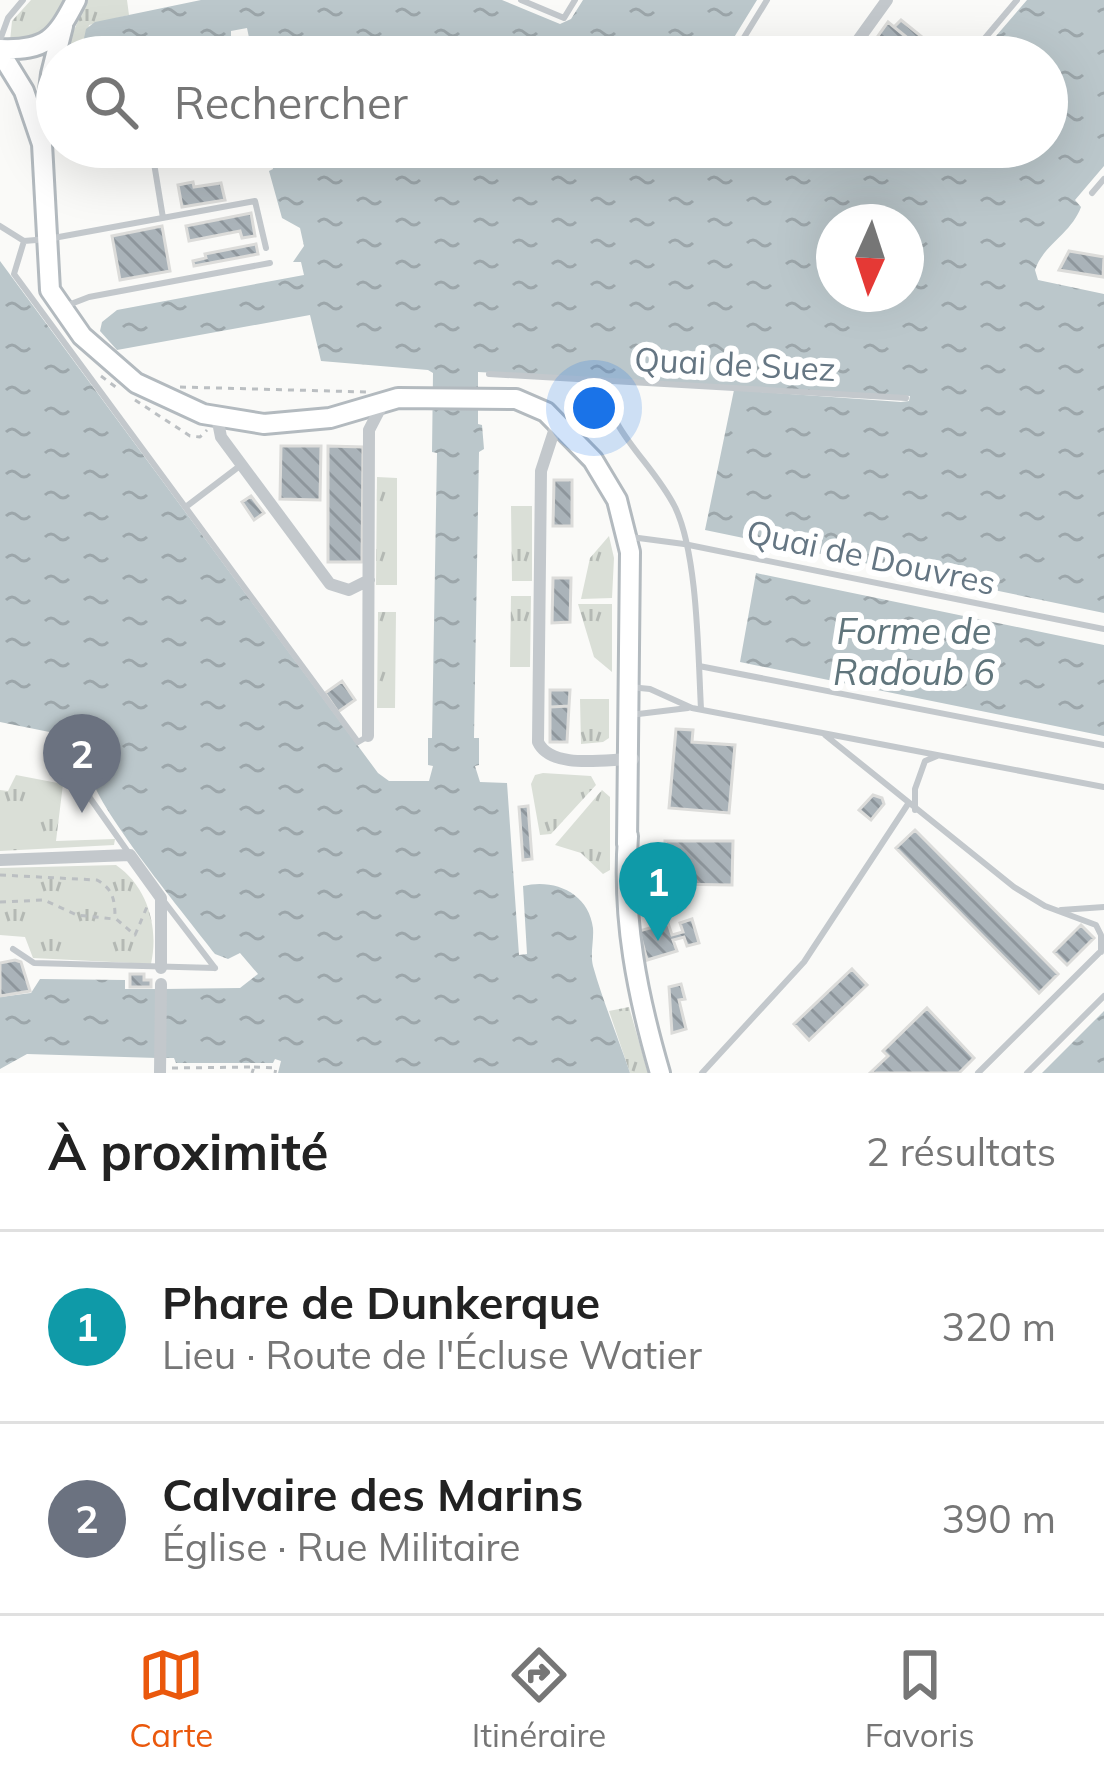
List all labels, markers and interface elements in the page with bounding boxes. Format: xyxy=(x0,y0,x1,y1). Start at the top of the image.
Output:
search box xyxy=(36,36,1068,168)
icon: search xyxy=(78,69,144,135)
text: Rechercher xyxy=(174,74,408,130)
north arrow xyxy=(816,204,924,312)
street label: Quai de Suez xyxy=(633,338,837,389)
your location xyxy=(564,378,624,438)
street label: Quai de Douvres xyxy=(743,510,999,603)
water label: Forme de Radoub 6 xyxy=(833,608,995,694)
pin: 2 xyxy=(43,714,121,813)
pin: 1 xyxy=(619,842,697,941)
text: À proximité xyxy=(48,1119,329,1183)
text: 2 résultats xyxy=(866,1127,1056,1176)
text: Phare de Dunkerque xyxy=(162,1274,600,1330)
text: 1 xyxy=(75,1302,99,1351)
text: 320 m xyxy=(941,1302,1056,1351)
text: Lieu · Route de l'Écluse Watier xyxy=(162,1330,702,1379)
text: Calvaire des Marins xyxy=(162,1466,583,1522)
text: 2 xyxy=(75,1494,99,1543)
text: 390 m xyxy=(941,1494,1056,1543)
text: Église · Rue Militaire xyxy=(162,1522,520,1571)
tab: Carte xyxy=(129,1642,213,1755)
tab: Itinéraire xyxy=(472,1642,606,1755)
tab: Favoris xyxy=(865,1642,975,1755)

